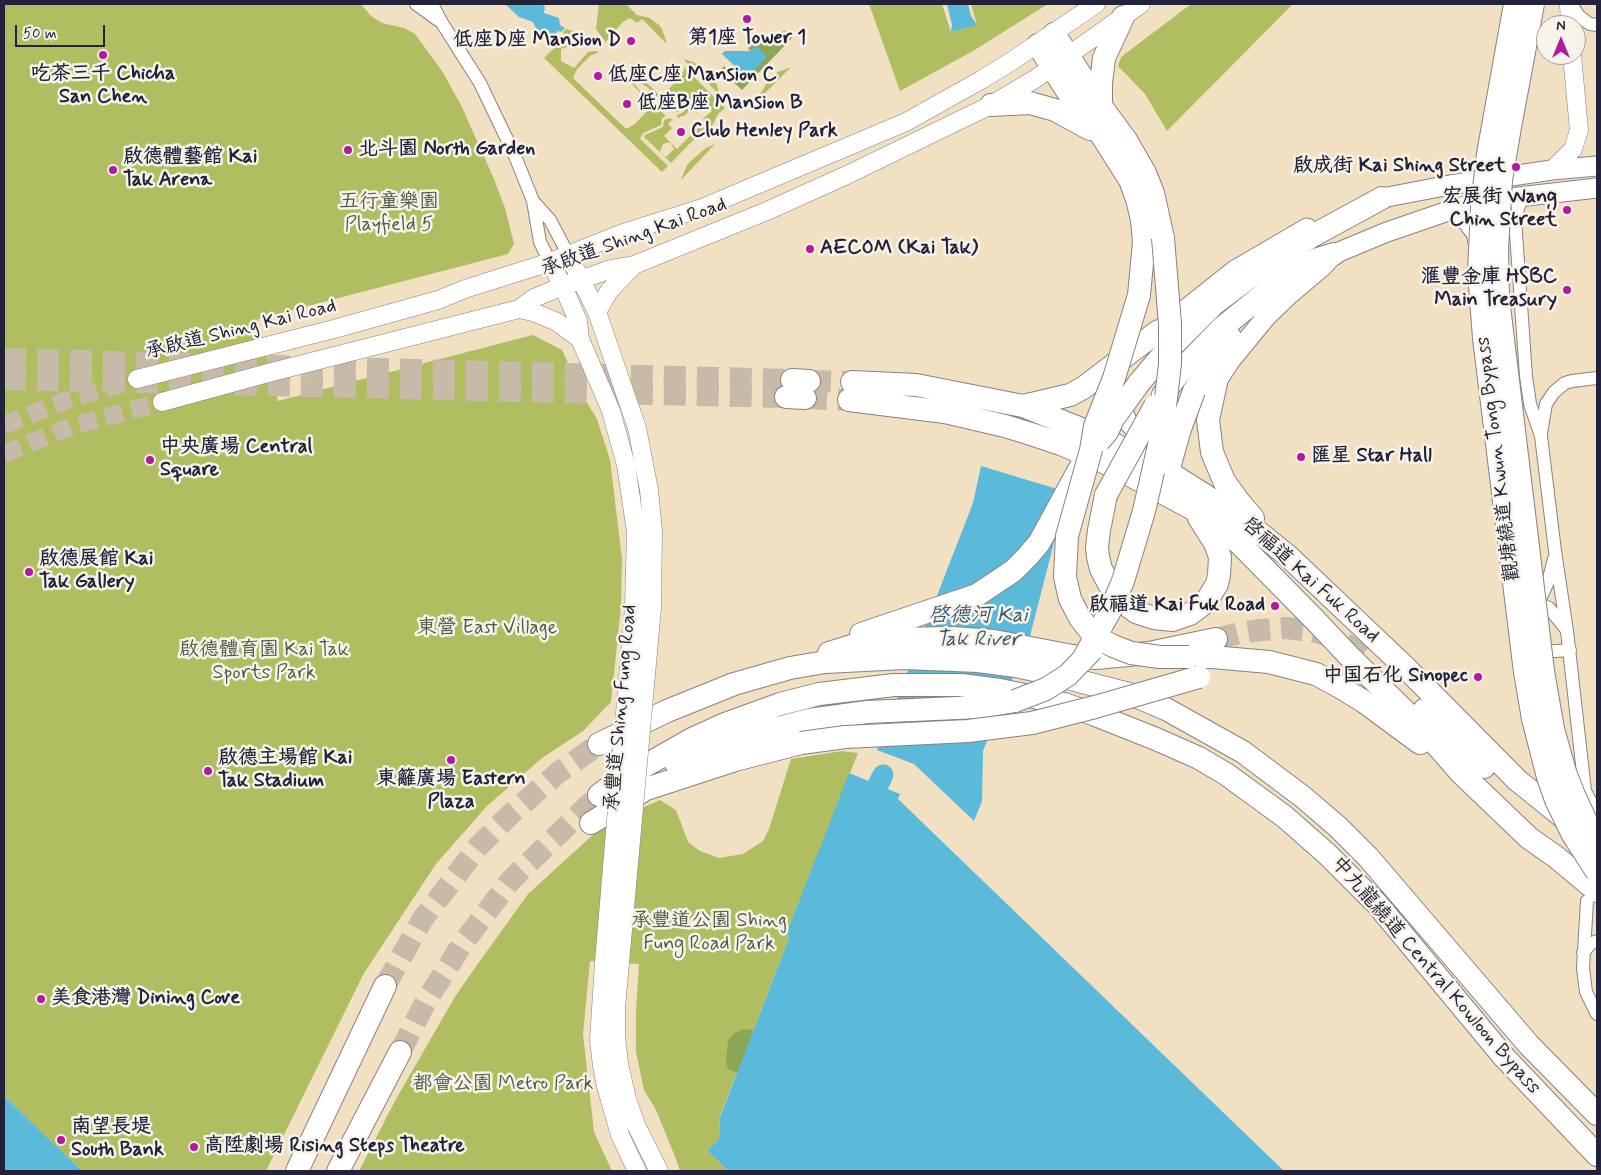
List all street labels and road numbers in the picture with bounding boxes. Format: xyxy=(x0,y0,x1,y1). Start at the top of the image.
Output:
street label: 承啟道 Shing Kai Road xyxy=(538,193,730,283)
street label: 承啟道 Shing Kai Road xyxy=(143,295,339,365)
street label: 觀塘繞道 Kwun Tong Bypass xyxy=(1472,335,1526,583)
street label: 啓福道 Kai Fuk Road xyxy=(1236,513,1384,649)
street label: 承豐道 Shing Fung Road xyxy=(601,604,643,812)
street label: 中九龍繞道 Central Kowloon Bypass xyxy=(1325,852,1545,1100)

